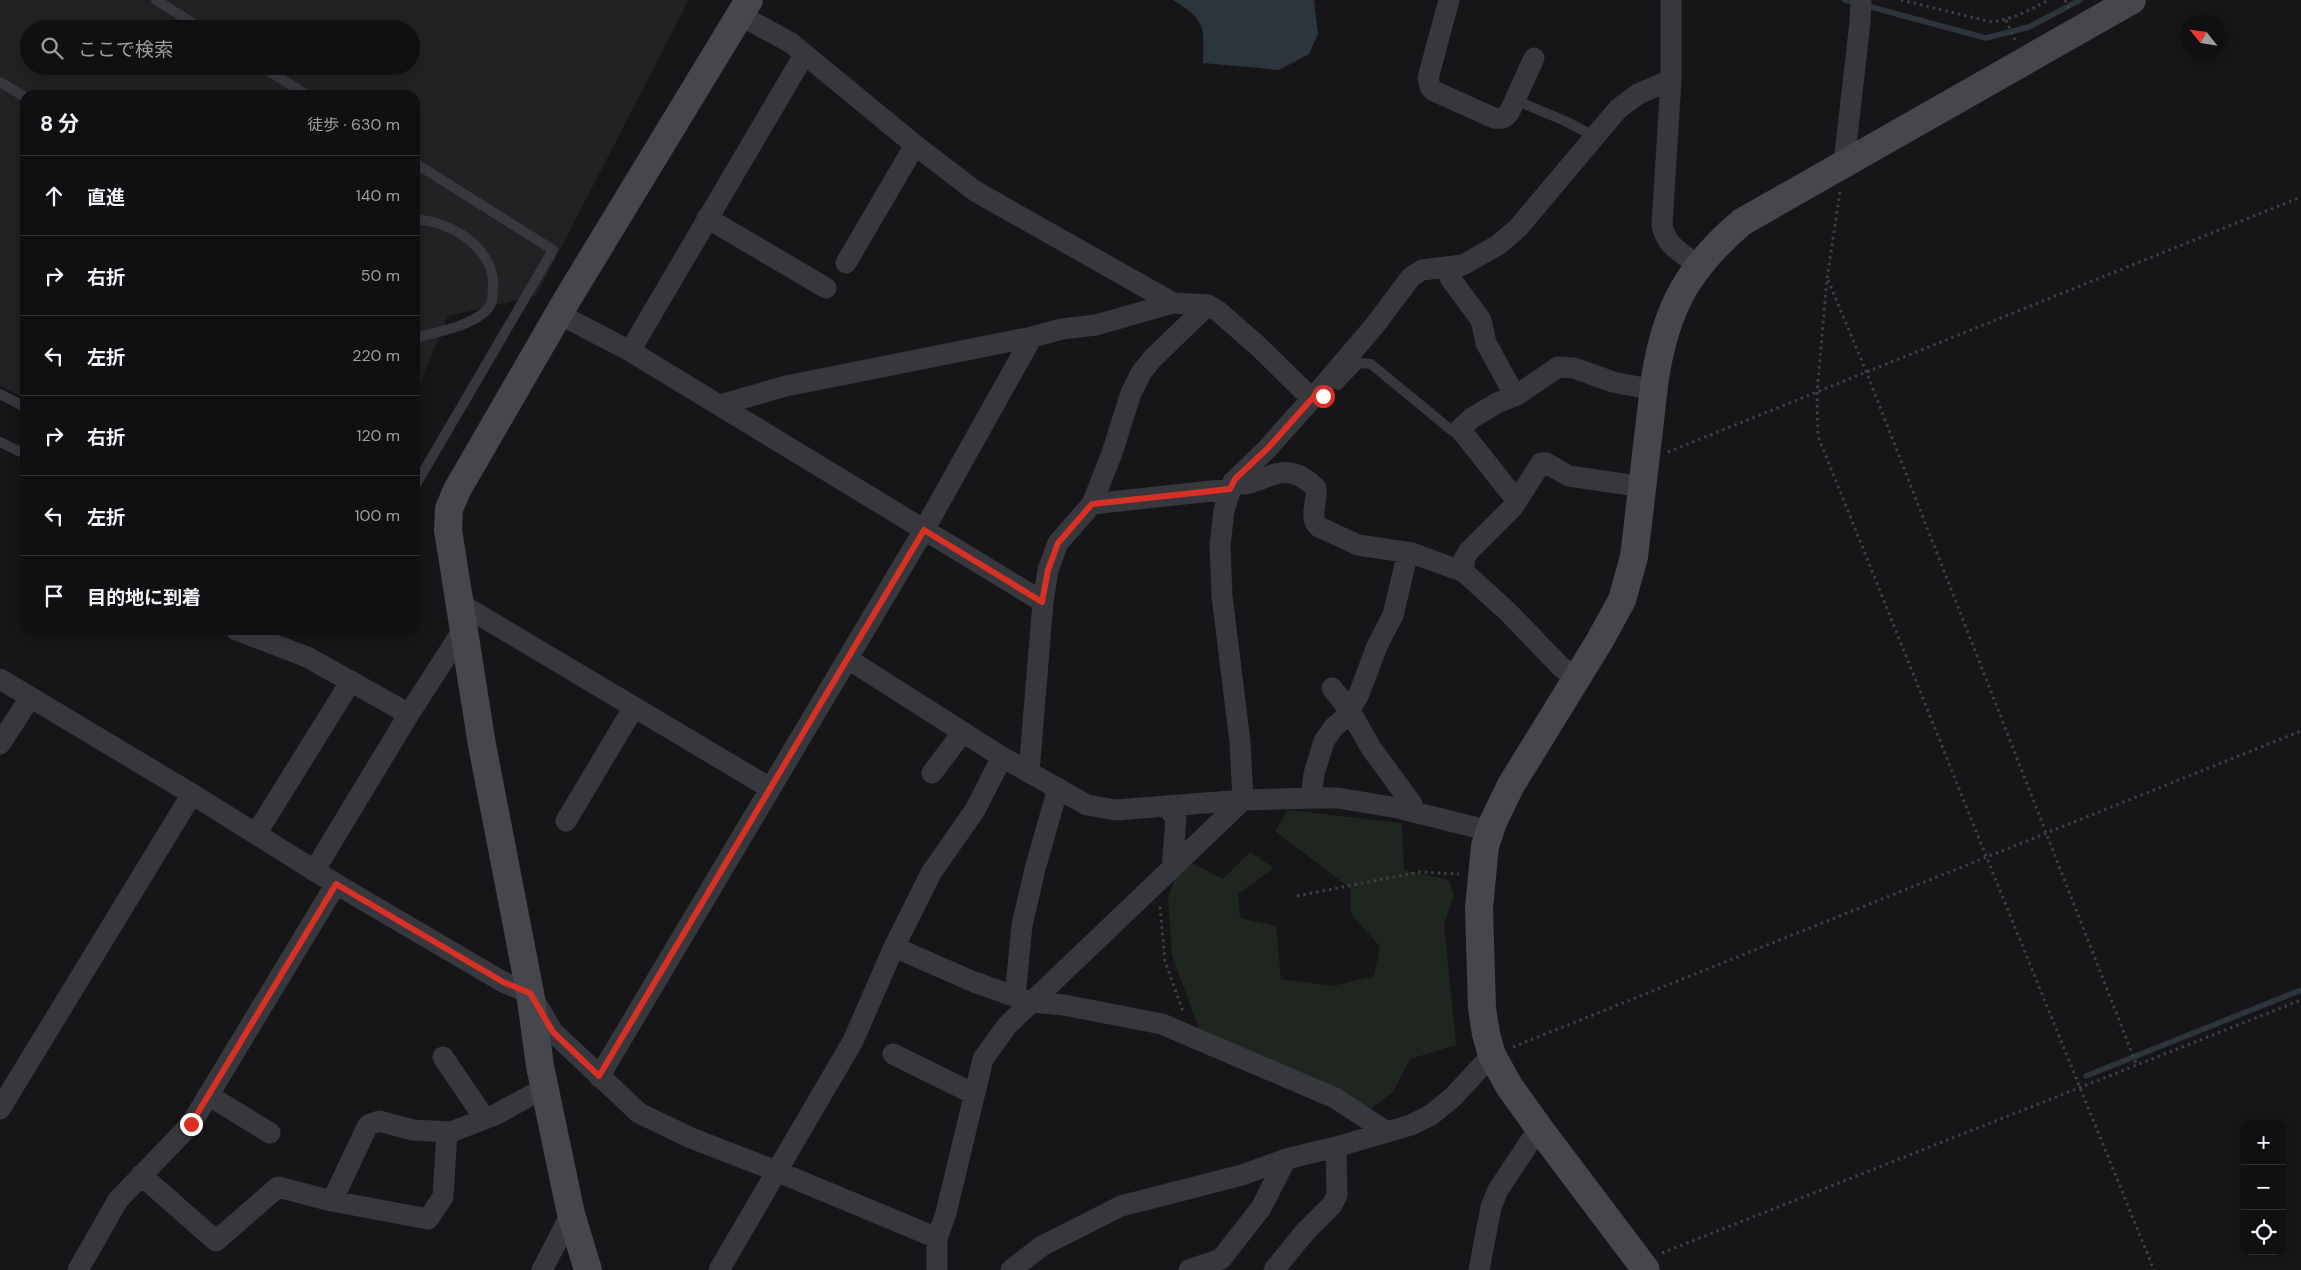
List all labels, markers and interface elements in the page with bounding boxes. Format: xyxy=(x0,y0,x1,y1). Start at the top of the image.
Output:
north arrow xyxy=(2181,15,2226,60)
search box xyxy=(20,20,420,75)
icon: search xyxy=(38,34,66,62)
text: ここで検索 xyxy=(78,37,173,62)
text: 8 分 xyxy=(40,110,79,138)
text: 徒歩 · 630 m xyxy=(307,114,400,135)
icon: ahead xyxy=(40,182,68,210)
text: 直進 xyxy=(87,185,125,210)
text: 140 m xyxy=(356,185,400,206)
icon: right xyxy=(40,262,68,290)
text: 右折 xyxy=(87,265,125,290)
text: 50 m xyxy=(361,265,400,286)
icon: left xyxy=(40,342,68,370)
text: 左折 xyxy=(87,345,125,370)
text: 220 m xyxy=(352,345,400,366)
route start xyxy=(1312,385,1335,408)
icon: right xyxy=(40,422,68,450)
text: 右折 xyxy=(87,425,125,450)
text: 120 m xyxy=(356,425,400,446)
icon: left xyxy=(40,502,68,530)
text: 左折 xyxy=(87,505,125,530)
text: 100 m xyxy=(355,505,400,526)
icon: arrive xyxy=(40,582,68,610)
text: 目的地に到着 xyxy=(87,585,201,610)
route end xyxy=(180,1113,203,1136)
map controls xyxy=(2241,1120,2286,1255)
button: + xyxy=(2241,1120,2286,1165)
button: − xyxy=(2241,1165,2286,1210)
button: locate xyxy=(2241,1210,2286,1255)

